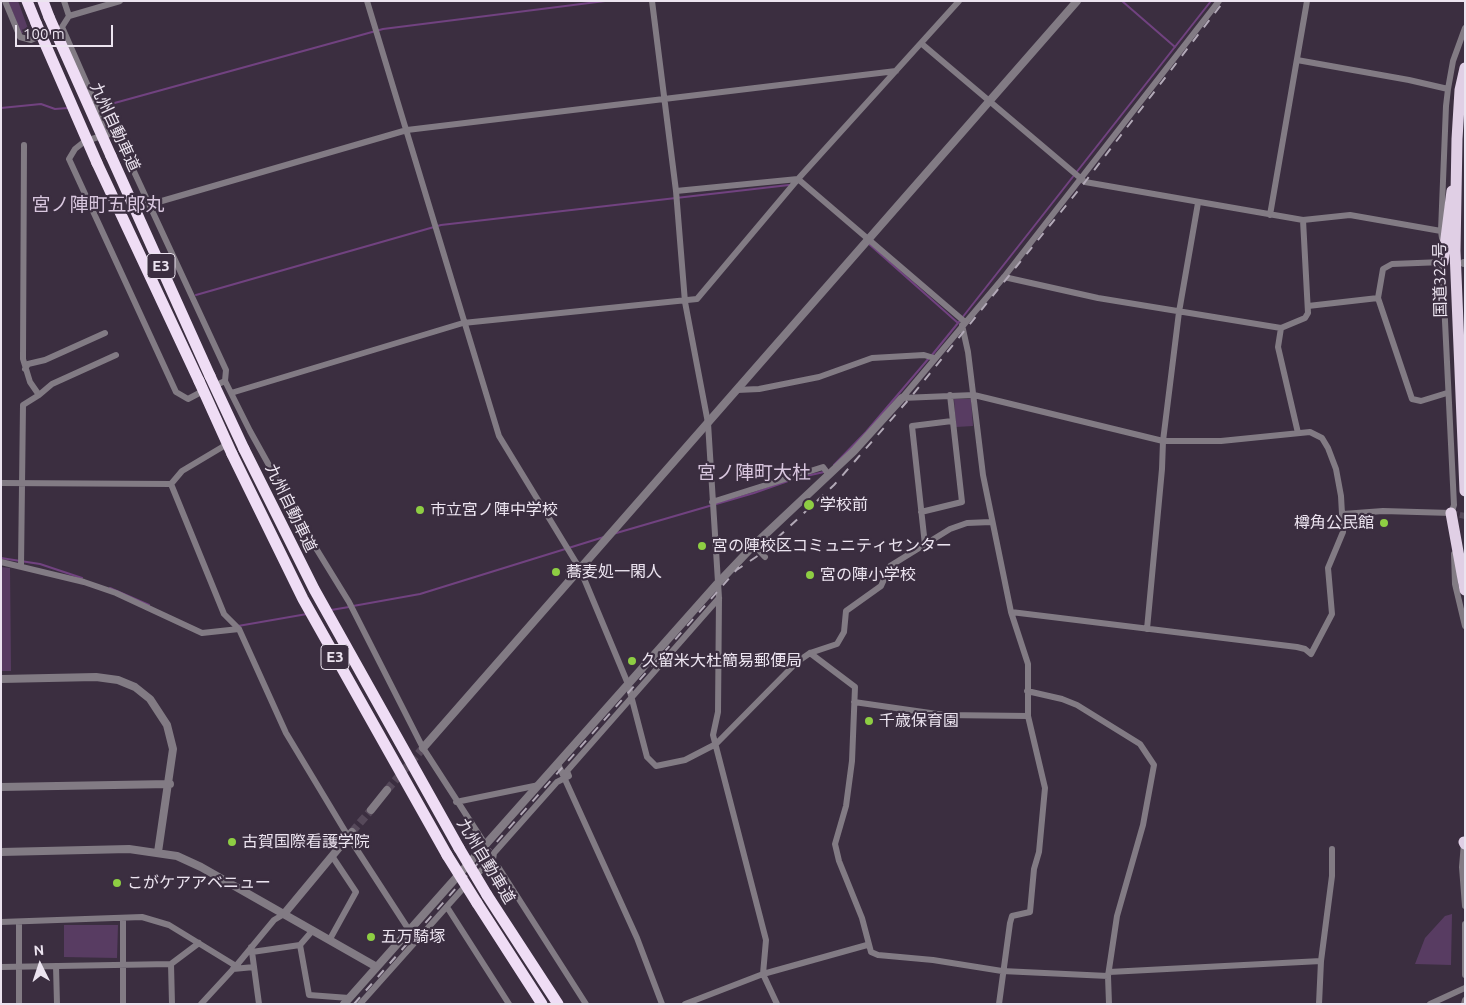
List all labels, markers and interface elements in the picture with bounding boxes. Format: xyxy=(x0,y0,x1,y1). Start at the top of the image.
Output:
scale bar xyxy=(18,15,115,47)
text: 100 m xyxy=(23,25,65,42)
street label: 九州自動車道 xyxy=(86,79,144,175)
district label: 宮ノ陣町五郎丸 xyxy=(32,194,164,216)
street label: 国道322号 xyxy=(1430,242,1450,318)
road number: E3 xyxy=(147,254,175,278)
street label: 九州自動車道 xyxy=(261,461,321,555)
district label: 宮ノ陣町大杜 xyxy=(697,462,811,484)
place label: 学校前 xyxy=(820,495,868,515)
marker: 学校前 xyxy=(802,498,816,512)
place label: 市立宮ノ陣中学校 xyxy=(430,500,558,520)
marker: 市立宮ノ陣中学校 xyxy=(414,504,426,516)
place label: 樽角公民館 xyxy=(1294,513,1374,533)
marker: 樽角公民館 xyxy=(1378,517,1390,529)
place label: 宮の陣校区コミュニティセンター xyxy=(712,536,952,556)
marker: 宮の陣校区コミュニティセンター xyxy=(696,540,708,552)
place label: 蕎麦処一閑人 xyxy=(566,562,662,582)
place label: 宮の陣小学校 xyxy=(820,565,916,585)
marker: 蕎麦処一閑人 xyxy=(550,566,562,578)
marker: 宮の陣小学校 xyxy=(804,569,816,581)
road number: E3 xyxy=(321,644,349,670)
place label: 久留米大杜簡易郵便局 xyxy=(642,651,802,671)
marker: 久留米大杜簡易郵便局 xyxy=(626,655,638,667)
place label: 千歳保育園 xyxy=(879,711,959,731)
marker: 千歳保育園 xyxy=(863,715,875,727)
street label: 九州自動車道 xyxy=(453,815,519,907)
place label: 古賀国際看護学院 xyxy=(242,832,370,852)
marker: 古賀国際看護学院 xyxy=(226,836,238,848)
place label: こがケアアベニュー xyxy=(127,873,271,893)
marker: こがケアアベニュー xyxy=(111,877,123,889)
place label: 五万騎塚 xyxy=(381,927,445,947)
marker: 五万騎塚 xyxy=(365,931,377,943)
north arrow xyxy=(15,940,65,990)
text: N xyxy=(33,942,45,958)

